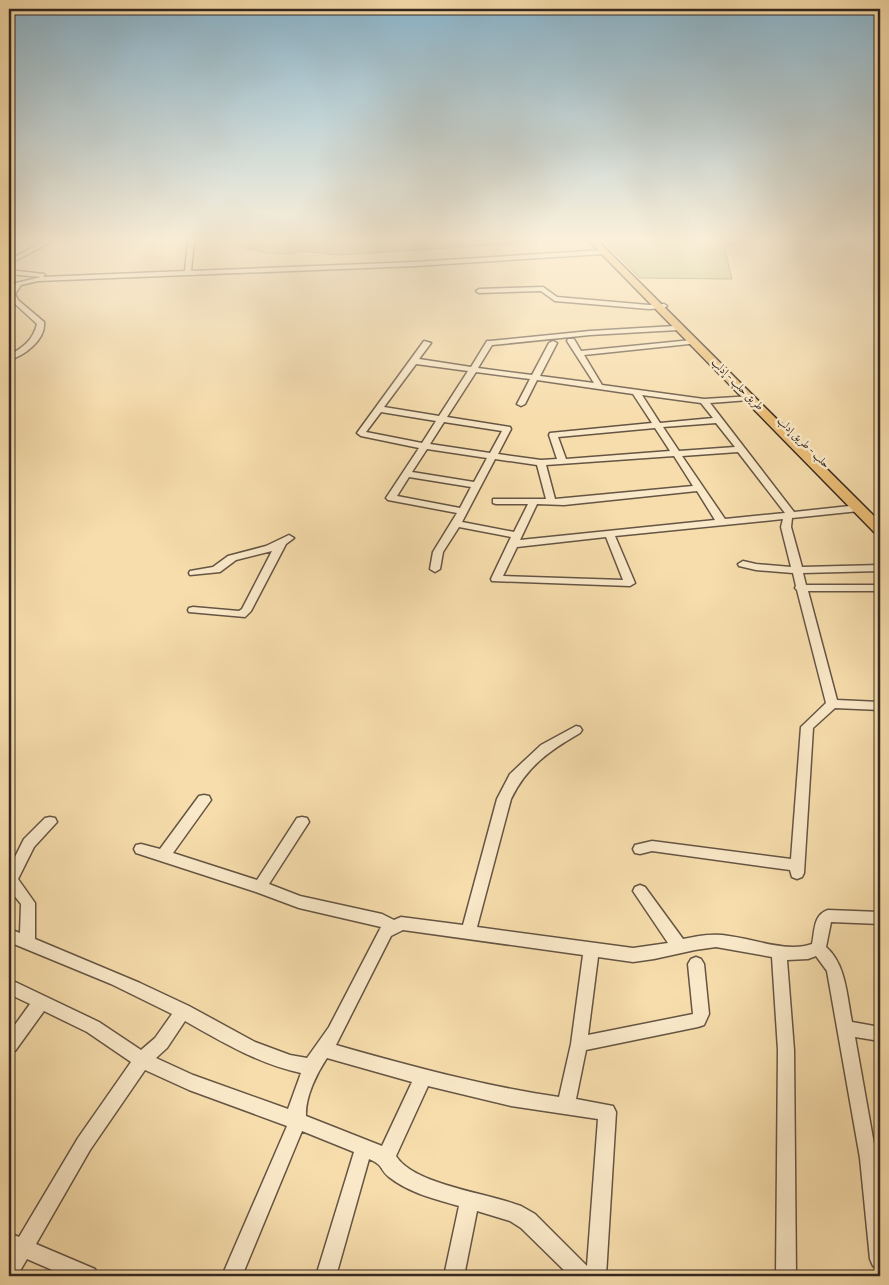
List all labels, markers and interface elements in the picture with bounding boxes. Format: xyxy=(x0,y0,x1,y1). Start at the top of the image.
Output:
street label: طريق حلب - إدلب xyxy=(708,356,766,414)
street label: حلب - طريق إدلب xyxy=(773,414,833,472)

